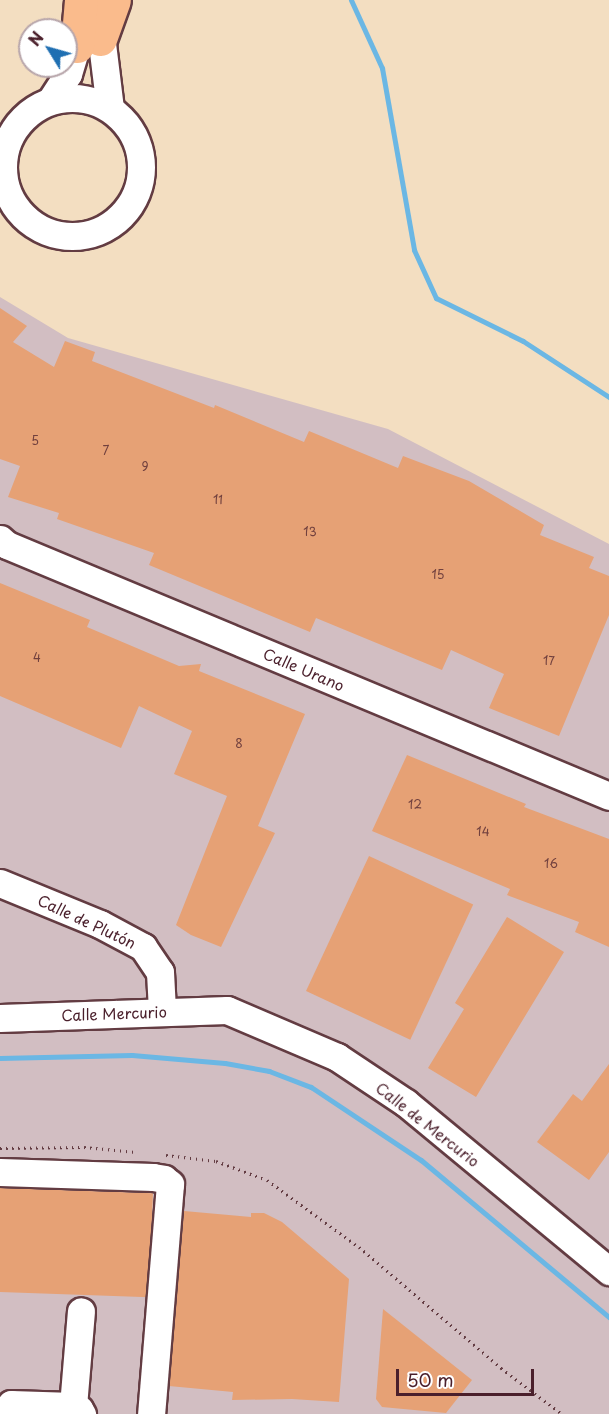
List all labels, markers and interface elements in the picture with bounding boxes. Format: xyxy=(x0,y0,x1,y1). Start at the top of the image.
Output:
north arrow xyxy=(18,18,78,78)
text: N xyxy=(22,26,49,51)
house number: 5 xyxy=(31,434,39,448)
house number: 7 xyxy=(103,444,109,458)
house number: 9 xyxy=(141,460,149,474)
house number: 11 xyxy=(213,493,223,507)
house number: 13 xyxy=(303,525,317,539)
house number: 15 xyxy=(431,568,445,582)
street label: Calle Urano xyxy=(261,644,347,694)
house number: 4 xyxy=(33,651,41,665)
house number: 17 xyxy=(543,654,555,668)
house number: 8 xyxy=(235,737,243,751)
house number: 12 xyxy=(408,798,422,812)
house number: 14 xyxy=(476,825,490,839)
house number: 16 xyxy=(544,857,558,871)
street label: Calle de Plutón xyxy=(34,890,140,952)
street label: Calle Mercurio xyxy=(60,1002,168,1024)
street label: Calle de Mercurio xyxy=(372,1078,484,1170)
scale bar xyxy=(399,1357,537,1395)
text: 50 m xyxy=(407,1366,454,1393)

